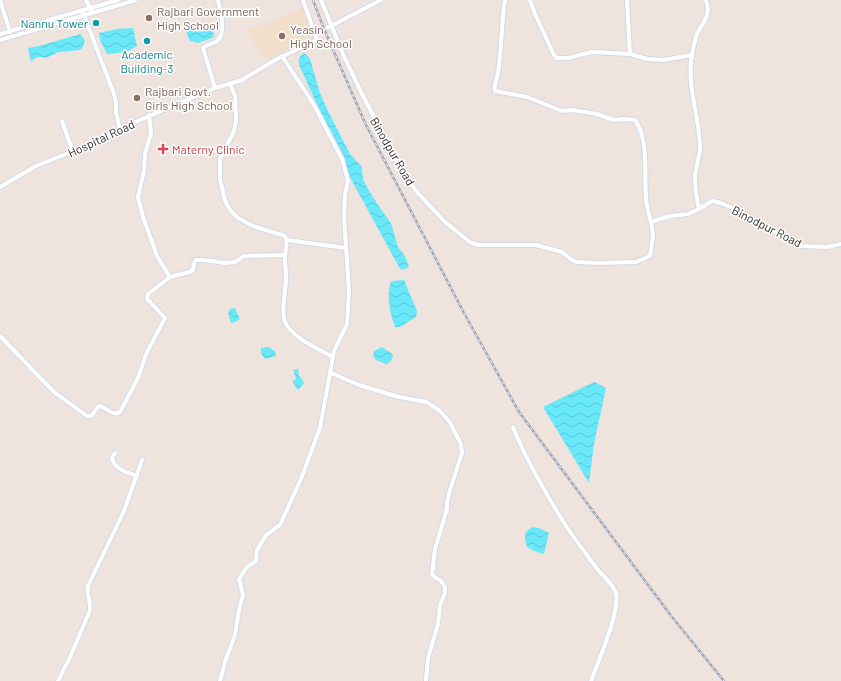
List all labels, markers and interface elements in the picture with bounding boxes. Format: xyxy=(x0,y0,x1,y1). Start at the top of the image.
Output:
place label: Rajbari Government High School xyxy=(157,4,259,32)
marker: Rajbari Government High School xyxy=(144,13,154,23)
place label: Nannu Tower xyxy=(20,16,89,30)
marker: Nannu Tower xyxy=(91,18,101,28)
place label: Yeasin High School xyxy=(290,22,352,50)
marker: Yeasin High School xyxy=(277,31,287,41)
marker: Academic Building-3 xyxy=(142,36,152,46)
place label: Academic Building-3 xyxy=(120,47,174,75)
place label: Rajbari Govt. Girls High School xyxy=(145,84,232,112)
marker: Rajbari Govt. Girls High School xyxy=(132,93,142,103)
street label: Binodpur Road xyxy=(368,114,418,188)
street label: Hospital Road xyxy=(65,116,137,160)
place label: Materny Clinic xyxy=(172,142,245,156)
marker: Materny Clinic xyxy=(157,143,169,155)
street label: Binodpur Road xyxy=(730,202,804,250)

